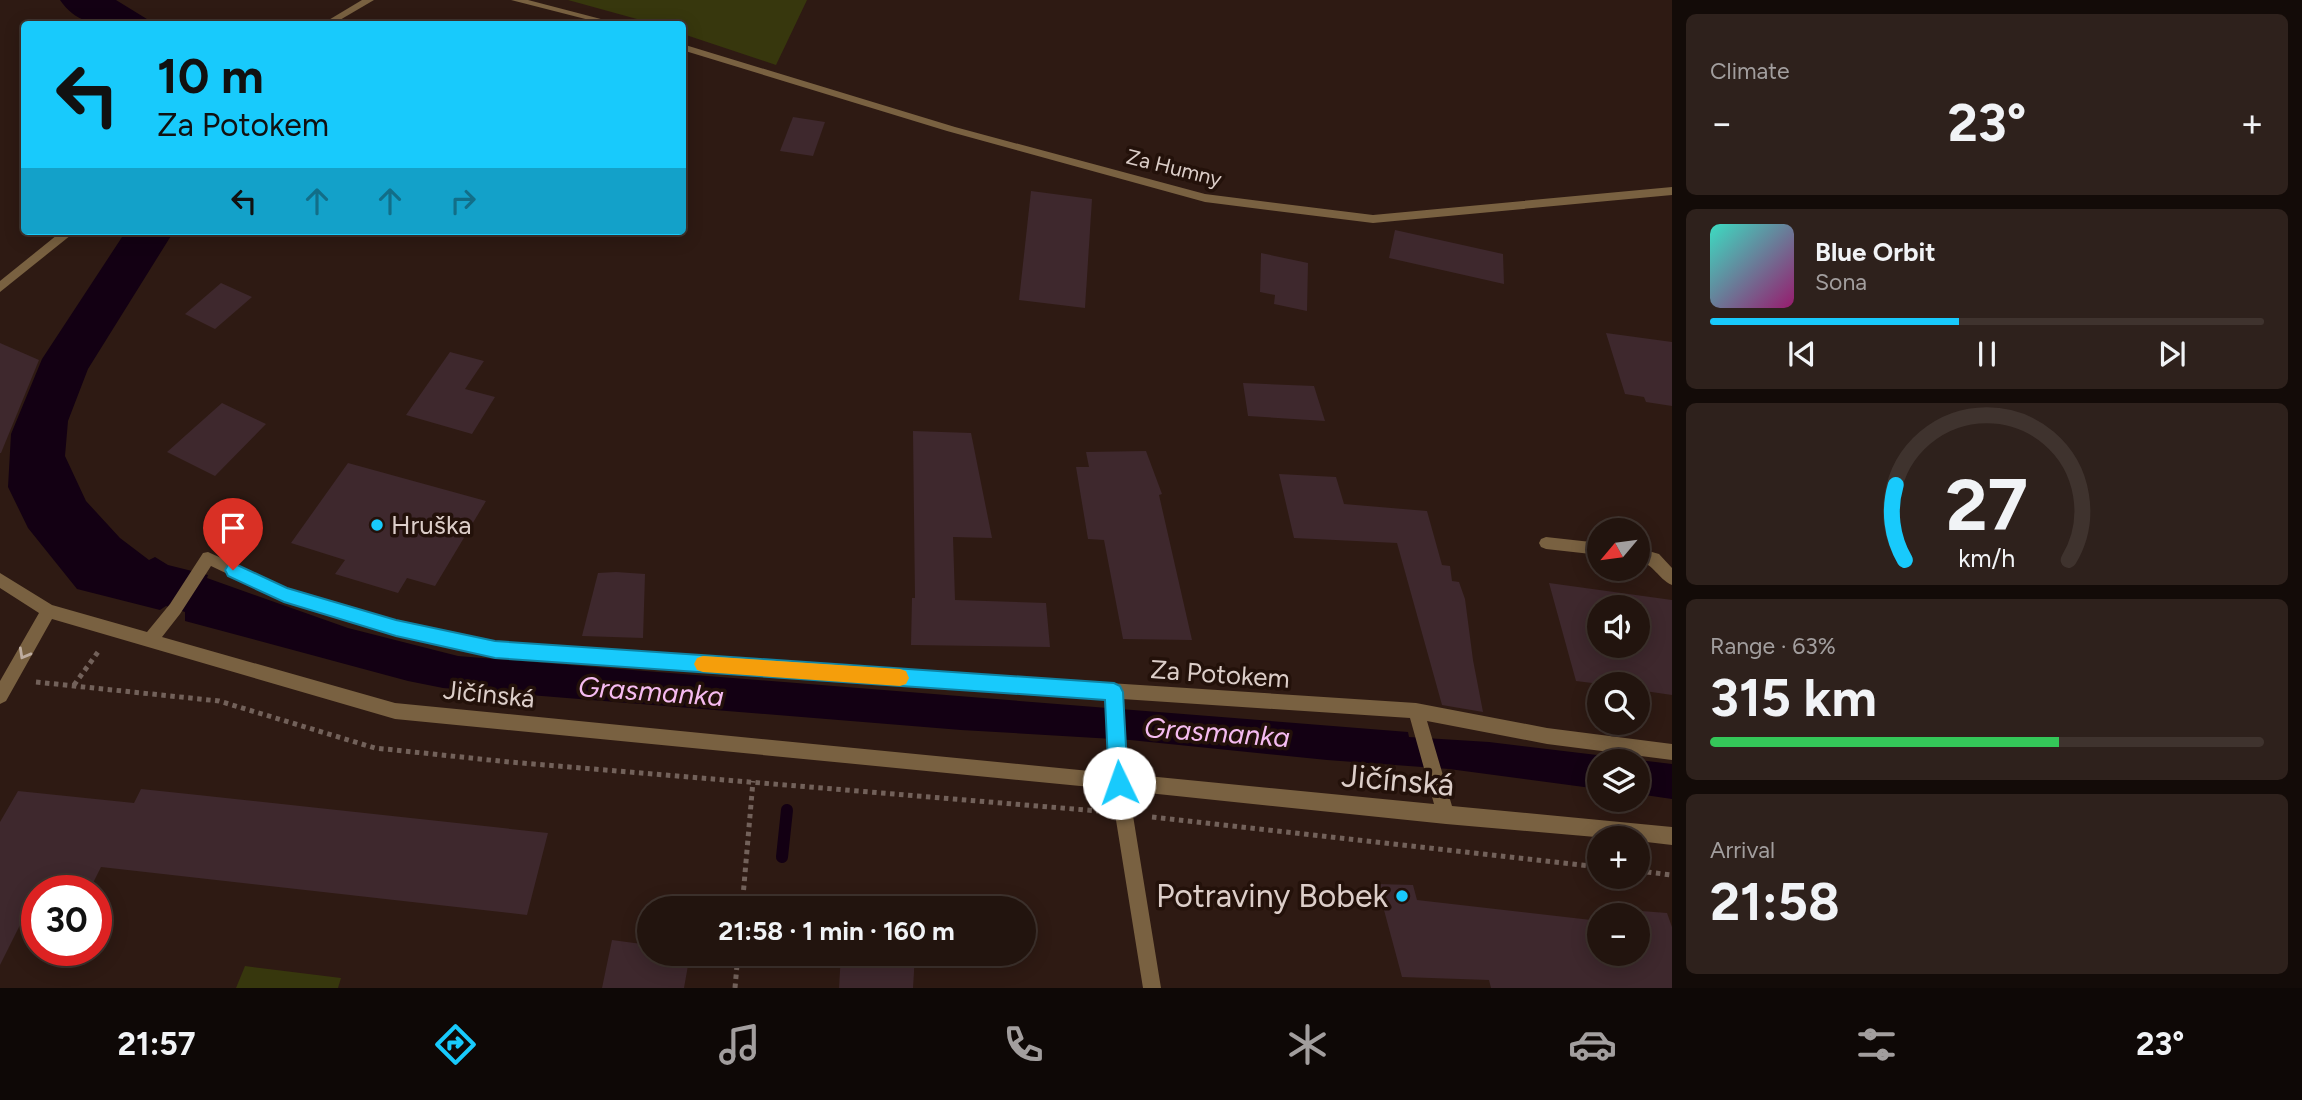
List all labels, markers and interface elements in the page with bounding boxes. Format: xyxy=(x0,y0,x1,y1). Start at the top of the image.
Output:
text: 10 m xyxy=(157,46,264,105)
icon: left xyxy=(42,49,133,140)
text: Climate xyxy=(1710,57,1789,85)
text: 23° xyxy=(1948,92,2026,154)
text: − xyxy=(1710,100,1734,146)
text: + xyxy=(2240,100,2264,146)
text: Za Potokem xyxy=(157,106,329,144)
street label: Za Humny xyxy=(1124,144,1224,191)
icon: left xyxy=(225,182,263,220)
icon: ahead xyxy=(298,182,336,220)
icon: ahead xyxy=(371,182,409,220)
icon: right xyxy=(444,182,482,220)
text: Blue Orbit xyxy=(1815,236,1936,268)
text: Sona xyxy=(1815,268,1867,296)
icon: previous xyxy=(1783,335,1821,373)
icon: pause xyxy=(1968,335,2006,373)
icon: next xyxy=(2153,335,2191,373)
text: 27 xyxy=(1946,461,2028,548)
pin xyxy=(203,498,263,570)
icon: arrive xyxy=(214,509,252,547)
place label: Hruška xyxy=(391,509,472,541)
marker: Hruška xyxy=(369,517,385,533)
north arrow xyxy=(1587,518,1650,581)
map controls xyxy=(1587,518,1650,966)
text: km/h xyxy=(1958,543,2016,573)
button: sound xyxy=(1587,595,1650,658)
text: Range · 63% xyxy=(1710,632,1836,660)
one-way arrow xyxy=(19,646,32,659)
street label: Za Potokem xyxy=(1149,653,1291,695)
text: 315 km xyxy=(1710,667,1877,729)
water label: Grasmanka xyxy=(577,669,725,713)
button: search xyxy=(1587,672,1650,735)
street label: Jičínská xyxy=(442,673,536,715)
water label: Grasmanka xyxy=(1143,710,1291,754)
position arrow xyxy=(1082,746,1156,820)
button: layers xyxy=(1587,749,1650,812)
street label: Jičínská xyxy=(1340,756,1456,804)
button: + xyxy=(1587,826,1650,889)
text: Arrival xyxy=(1710,836,1775,864)
text: 21:58 xyxy=(1710,871,1840,933)
speed limit sign: 30 xyxy=(21,875,112,966)
place label: Potraviny Bobek xyxy=(1156,877,1388,915)
marker: Potraviny Bobek xyxy=(1394,888,1410,904)
button: − xyxy=(1587,903,1650,966)
text: 21:58 · 1 min · 160 m xyxy=(718,915,955,947)
icon: directions xyxy=(431,1020,480,1069)
icon: music xyxy=(715,1020,764,1069)
icon: phone xyxy=(999,1020,1048,1069)
icon: climate xyxy=(1283,1020,1332,1069)
icon: car xyxy=(1568,1020,1617,1069)
icon: filters xyxy=(1852,1020,1901,1069)
text: 21:57 xyxy=(118,1025,196,1063)
text: 23° xyxy=(2136,1025,2184,1063)

